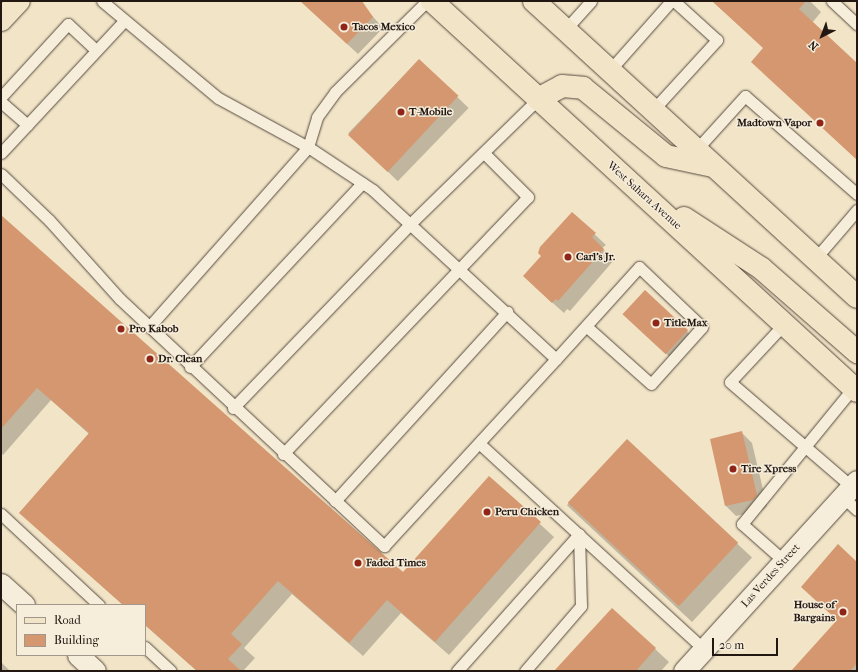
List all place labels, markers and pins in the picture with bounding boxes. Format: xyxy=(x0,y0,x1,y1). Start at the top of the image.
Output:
place label: Tacos Mexico xyxy=(352,20,415,34)
marker: Tacos Mexico xyxy=(339,22,349,32)
place label: T-Mobile xyxy=(409,105,452,119)
marker: T-Mobile xyxy=(396,107,406,117)
place label: Madtown Vapor xyxy=(737,116,812,130)
marker: Madtown Vapor xyxy=(815,118,825,128)
place label: Carl's Jr. xyxy=(576,250,615,264)
marker: Carl's Jr. xyxy=(563,252,573,262)
place label: TitleMax xyxy=(664,316,708,330)
marker: TitleMax xyxy=(651,318,661,328)
place label: Pro Kabob xyxy=(129,322,178,336)
marker: Pro Kabob xyxy=(116,324,126,334)
place label: Dr. Clean xyxy=(158,352,203,366)
marker: Dr. Clean xyxy=(145,354,155,364)
place label: Tire Xpress xyxy=(741,462,796,476)
marker: Tire Xpress xyxy=(728,464,738,474)
place label: Peru Chicken xyxy=(495,505,559,519)
marker: Peru Chicken xyxy=(482,507,492,517)
place label: Faded Times xyxy=(366,556,426,570)
marker: Faded Times xyxy=(353,558,363,568)
place label: House of Bargains xyxy=(793,599,835,625)
marker: House of Bargains xyxy=(838,607,848,617)

